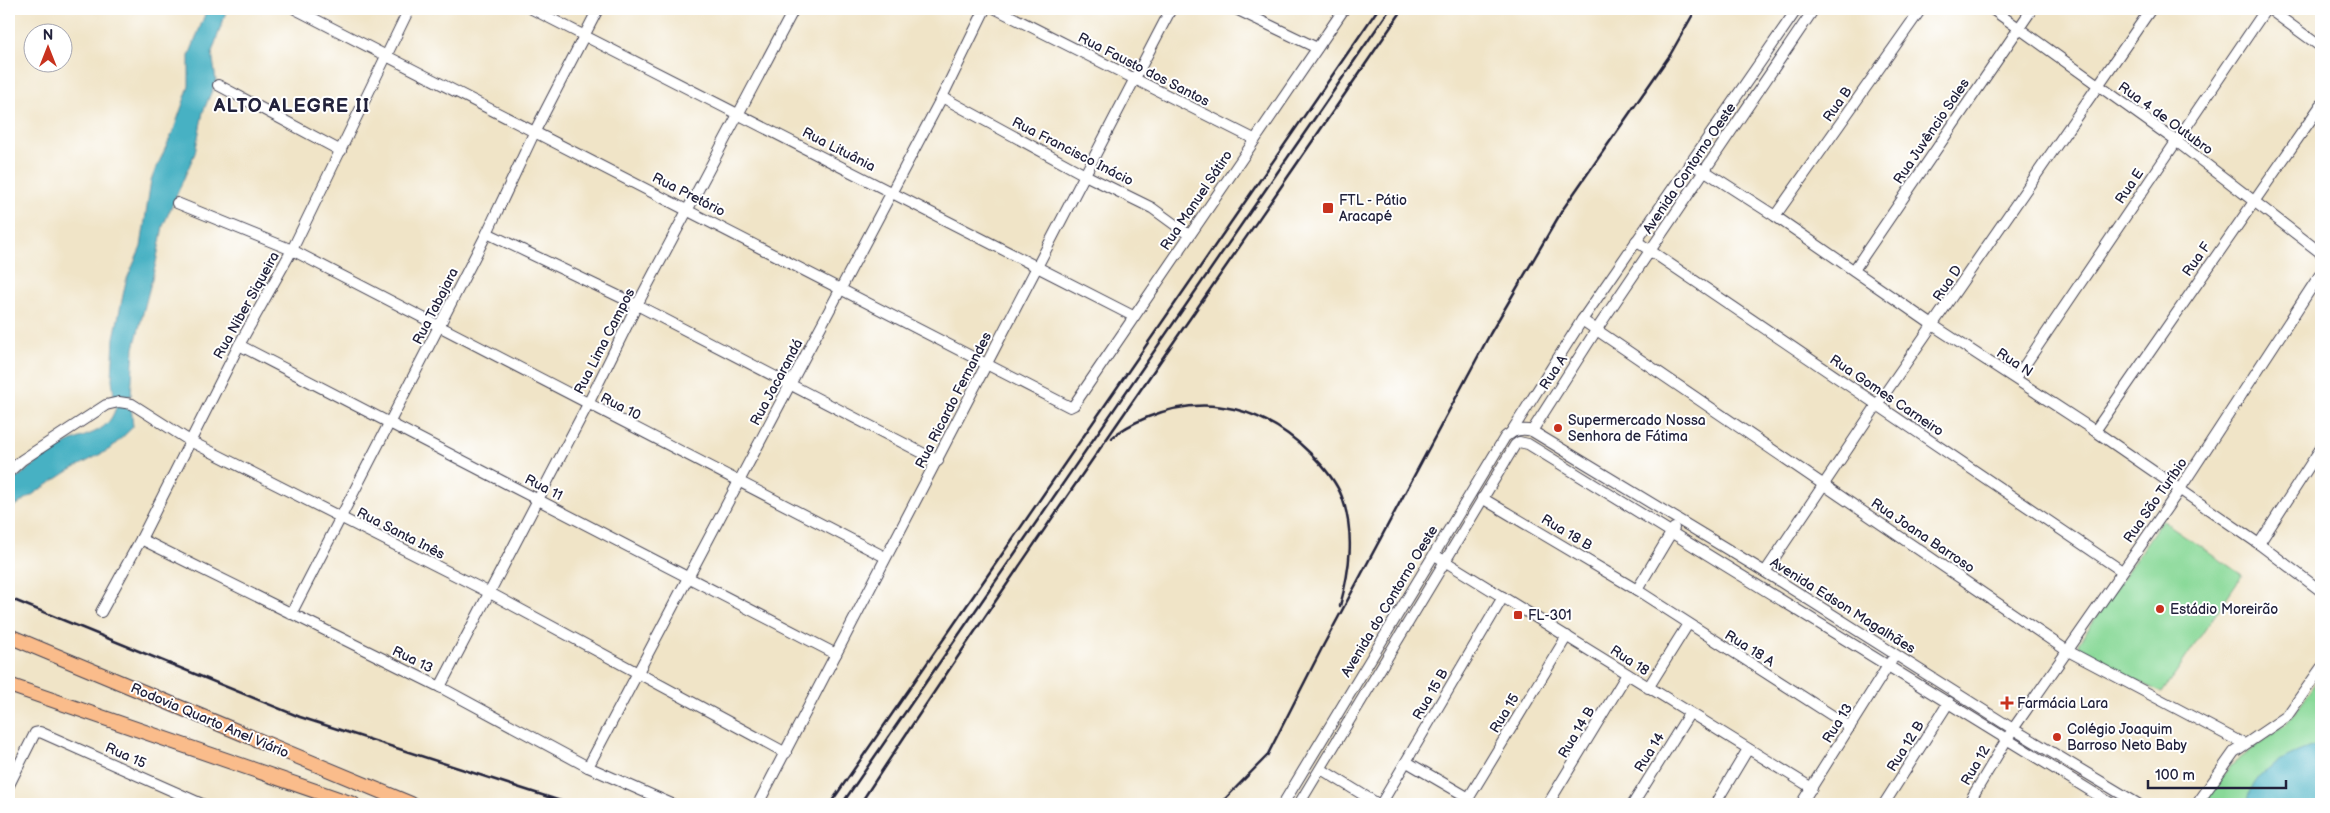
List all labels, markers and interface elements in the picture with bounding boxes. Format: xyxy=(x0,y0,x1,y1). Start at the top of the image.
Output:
north arrow xyxy=(22,22,72,72)
text: N xyxy=(43,27,53,44)
street label: Rua Fausto dos Santos xyxy=(1075,29,1212,110)
street label: Rua Juvêncio Sales xyxy=(1890,75,1973,187)
street label: Rua 4 de Outubro xyxy=(2115,78,2216,159)
street label: Rua B xyxy=(1819,83,1856,125)
district label: ALTO ALEGRE II xyxy=(213,95,370,118)
street label: Avenida Contorno Oeste xyxy=(1639,100,1740,237)
street label: Rua Francisco Inácio xyxy=(1009,113,1136,189)
street label: Rua Lituânia xyxy=(799,124,878,175)
street label: Rua Manuel Sátiro xyxy=(1157,147,1236,253)
street label: Rua E xyxy=(2112,165,2147,207)
street label: Rua Pretório xyxy=(650,169,728,220)
place label: FTL - Pátio Aracapé xyxy=(1339,192,1407,225)
marker: FTL - Pátio Aracapé xyxy=(1321,201,1335,215)
street label: Rua F xyxy=(2179,238,2215,280)
street label: Rua Niber Siqueira xyxy=(210,249,283,362)
street label: Rua D xyxy=(1929,262,1966,304)
street label: Rua Tabajara xyxy=(409,265,462,347)
street label: Rua Lima Campos xyxy=(570,285,638,397)
street label: Rua Ricardo Fernandes xyxy=(912,329,995,471)
street label: Rua Jacarandá xyxy=(747,336,806,428)
street label: Rua N xyxy=(1993,344,2036,380)
street label: Rua A xyxy=(1536,351,1571,393)
street label: Rua Gomes Carneiro xyxy=(1827,351,1947,440)
street label: Rua 10 xyxy=(598,389,644,424)
place label: Supermercado Nossa Senhora de Fátima xyxy=(1568,412,1706,445)
marker: Supermercado Nossa Senhora de Fátima xyxy=(1552,422,1564,434)
street label: Rua São Turíbio xyxy=(2120,455,2191,546)
street label: Rua 11 xyxy=(522,471,566,504)
street label: Rua Joana Barroso xyxy=(1868,494,1978,576)
street label: Rua Santa Inês xyxy=(354,504,448,563)
street label: Rua 18 B xyxy=(1538,511,1596,554)
street label: Avenida do Contorno Oeste xyxy=(1337,522,1442,680)
street label: Avenida Edson Magalhães xyxy=(1767,554,1918,657)
place label: Estádio Moreirão xyxy=(2170,601,2278,618)
marker: Estádio Moreirão xyxy=(2154,603,2166,615)
place label: FL-301 xyxy=(1528,607,1572,624)
marker: FL-301 xyxy=(1512,609,1524,621)
street label: Rua 18 A xyxy=(1722,627,1778,671)
street label: Rua 13 xyxy=(390,642,436,677)
street label: Rua 18 xyxy=(1607,642,1652,679)
street label: Rua 15 B xyxy=(1409,665,1452,723)
street label: Rodovia Quarto Anel Viário xyxy=(128,679,292,762)
street label: Rua 15 xyxy=(1486,690,1523,736)
place label: Farmácia Lara xyxy=(2017,695,2108,712)
marker: Farmácia Lara xyxy=(2001,697,2013,709)
street label: Rua 13 xyxy=(1819,700,1856,746)
street label: Rua 14 B xyxy=(1555,703,1599,761)
street label: Rua 12 B xyxy=(1883,717,1928,775)
place label: Colégio Joaquim Barroso Neto Baby xyxy=(2067,721,2188,754)
street label: Rua 14 xyxy=(1631,729,1668,775)
marker: Colégio Joaquim Barroso Neto Baby xyxy=(2051,731,2063,743)
street label: Rua 15 xyxy=(103,739,149,772)
street label: Rua 12 xyxy=(1957,742,1994,788)
scale bar xyxy=(2148,758,2285,790)
text: 100 m xyxy=(2155,766,2195,785)

